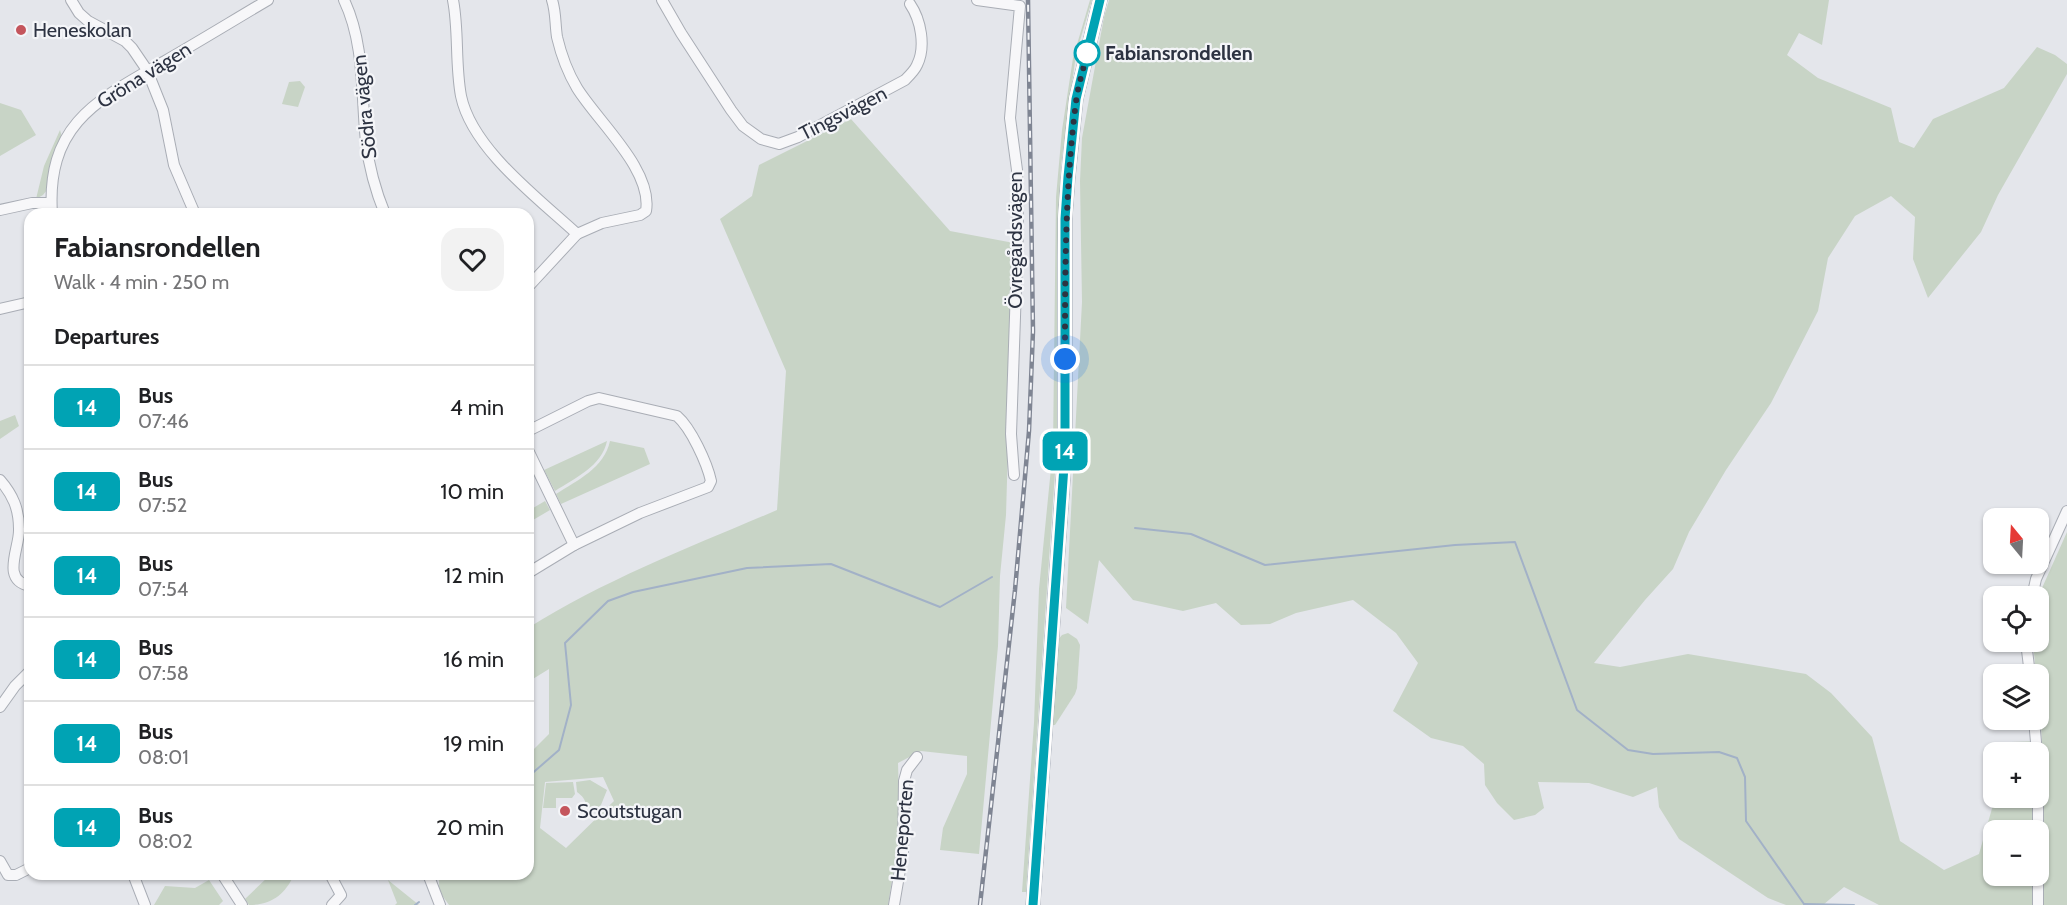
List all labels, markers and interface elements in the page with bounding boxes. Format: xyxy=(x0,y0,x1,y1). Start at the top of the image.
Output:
place label: Heneskolan xyxy=(33,18,132,42)
marker: Heneskolan xyxy=(14,23,28,37)
street label: Gröna vägen xyxy=(93,37,195,113)
marker: Fabiansrondellen xyxy=(1074,40,1100,66)
place label: Fabiansrondellen xyxy=(1105,41,1253,65)
street label: Södra vägen xyxy=(347,54,381,160)
street label: Tingsvägen xyxy=(795,81,891,145)
street label: Övregårdsvägen xyxy=(1003,171,1027,309)
button: heart xyxy=(441,228,504,291)
text: Fabiansrondellen xyxy=(54,230,261,264)
text: Walk · 4 min · 250 m xyxy=(54,270,229,294)
text: Departures xyxy=(54,323,159,350)
your location xyxy=(1050,344,1080,374)
text: Bus xyxy=(138,382,173,409)
text: 4 min xyxy=(450,394,504,421)
text: 14 xyxy=(77,395,97,420)
text: 07:46 xyxy=(138,409,189,433)
line badge: 14 xyxy=(1038,432,1092,470)
text: 14 xyxy=(1055,439,1075,464)
text: Bus xyxy=(138,466,173,493)
text: 10 min xyxy=(440,478,504,505)
text: 14 xyxy=(77,479,97,504)
text: 07:52 xyxy=(138,493,187,517)
north arrow xyxy=(1983,508,2049,574)
map controls xyxy=(1983,508,2049,886)
text: Bus xyxy=(138,550,173,577)
text: 12 min xyxy=(444,562,504,589)
text: 14 xyxy=(77,563,97,588)
text: 07:54 xyxy=(138,577,188,601)
button: locate xyxy=(1983,586,2049,652)
text: Bus xyxy=(138,634,173,661)
text: 16 min xyxy=(443,646,504,673)
text: 14 xyxy=(77,647,97,672)
text: 07:58 xyxy=(138,661,189,685)
button: layers xyxy=(1983,664,2049,730)
text: Bus xyxy=(138,718,173,745)
text: 19 min xyxy=(443,730,504,757)
text: 14 xyxy=(77,731,97,756)
button: + xyxy=(1983,742,2049,808)
text: 08:01 xyxy=(138,745,189,769)
street label: Heneporten xyxy=(886,778,918,882)
place label: Scoutstugan xyxy=(577,799,682,823)
text: Bus xyxy=(138,802,173,829)
marker: Scoutstugan xyxy=(558,804,572,818)
text: 20 min xyxy=(436,814,504,841)
text: 14 xyxy=(77,815,97,840)
button: − xyxy=(1983,820,2049,886)
text: 08:02 xyxy=(138,829,193,853)

